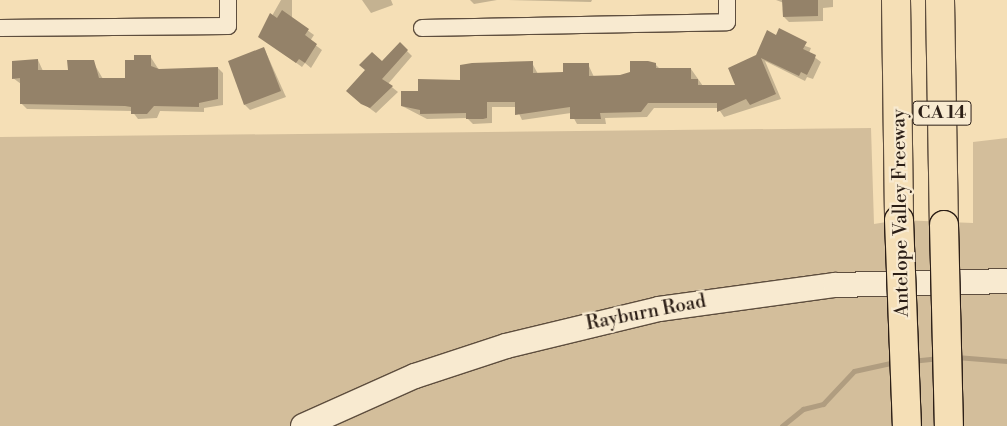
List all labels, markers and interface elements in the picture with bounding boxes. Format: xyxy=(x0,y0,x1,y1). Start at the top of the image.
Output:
road number: CA 14 xyxy=(912,98,972,128)
street label: Antelope Valley Freeway xyxy=(888,109,914,317)
street label: Rayburn Road xyxy=(584,290,708,336)

